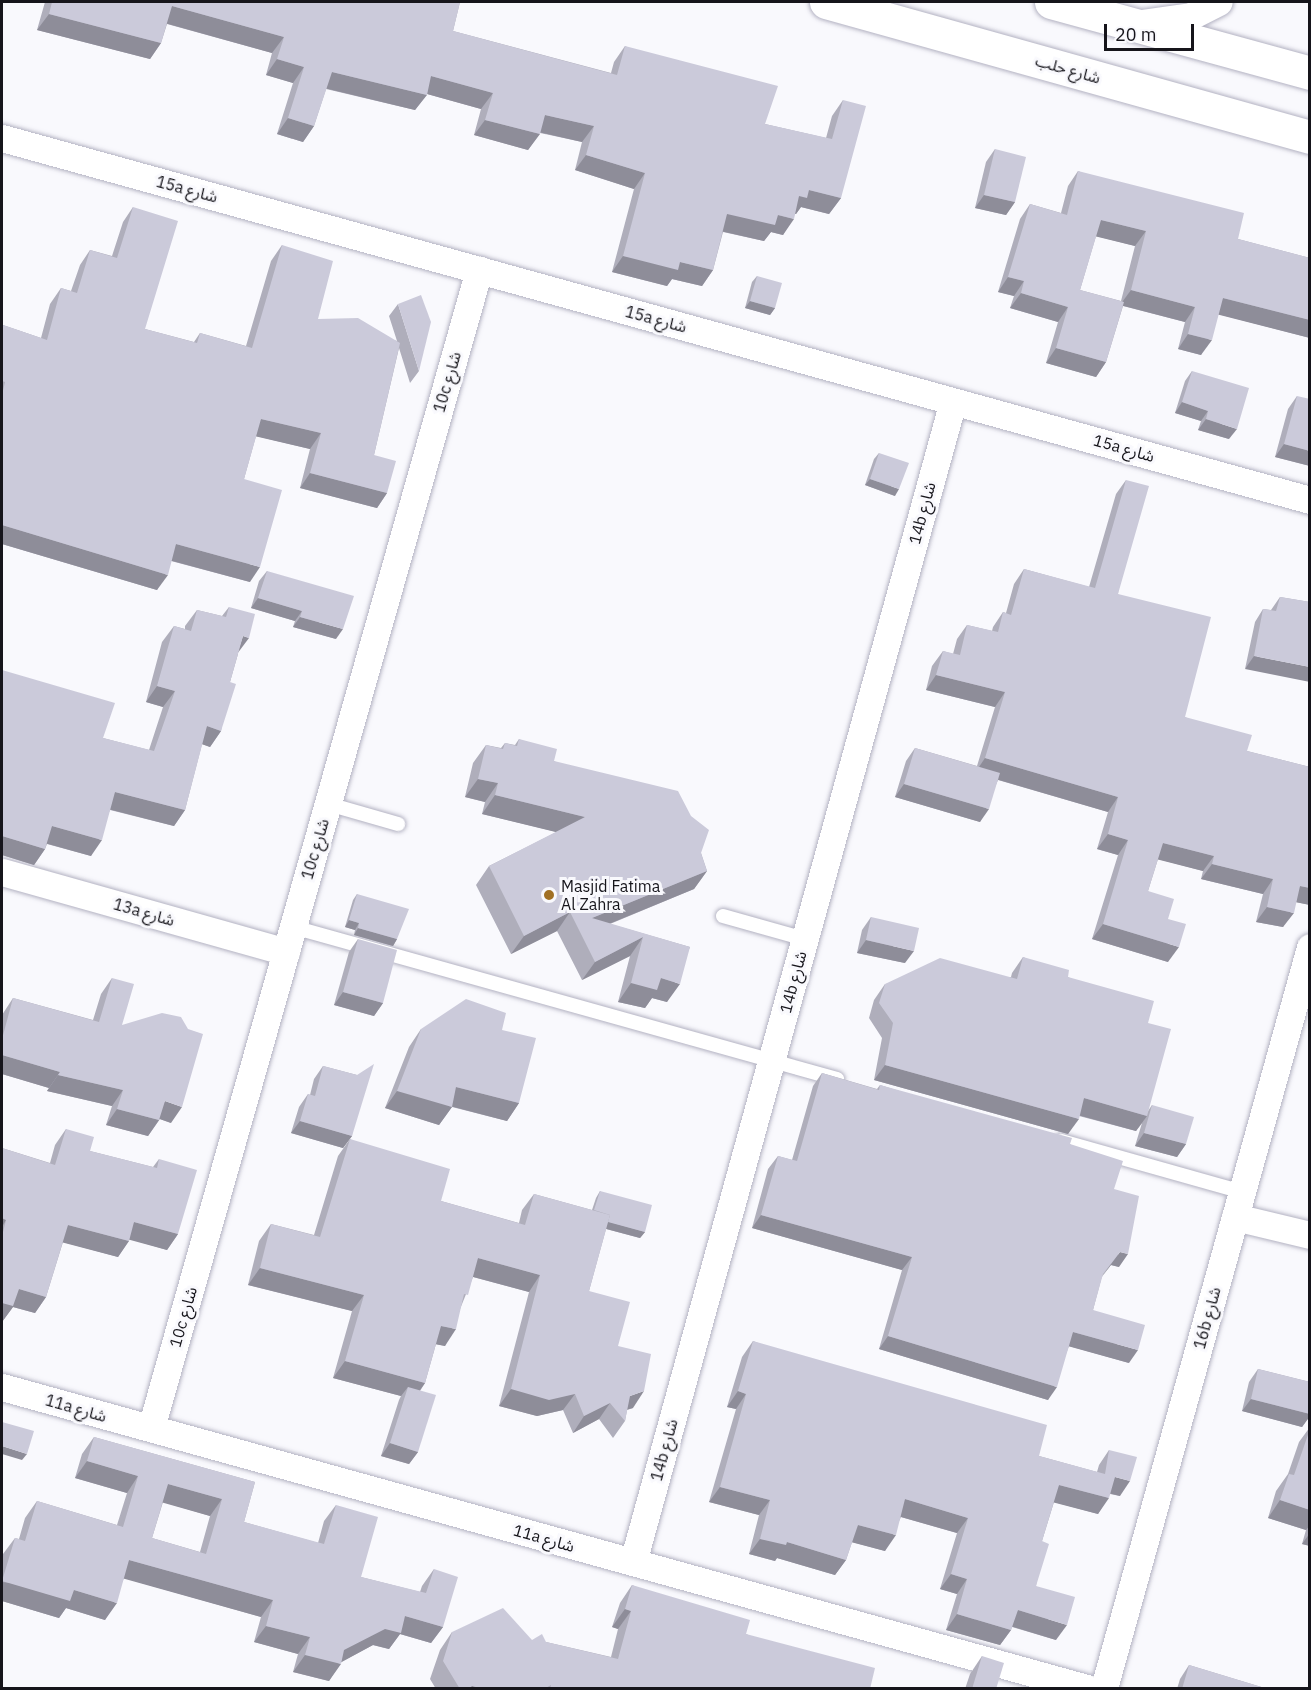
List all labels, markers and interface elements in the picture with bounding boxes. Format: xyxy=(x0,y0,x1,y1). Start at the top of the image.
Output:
scale bar xyxy=(1107,12,1197,50)
text: 20 m xyxy=(1115,23,1157,46)
street label: شارع حلب xyxy=(1033,51,1103,87)
street label: 15a شارع xyxy=(154,172,220,206)
street label: 15a شارع xyxy=(623,302,689,336)
street label: 10c شارع xyxy=(429,349,465,415)
street label: 15a شارع xyxy=(1091,430,1157,466)
street label: 14b شارع xyxy=(905,480,939,546)
street label: 10c شارع xyxy=(297,816,333,882)
place label: Masjid Fatima Al Zahra xyxy=(561,876,660,914)
marker: Masjid Fatima Al Zahra xyxy=(542,888,556,902)
street label: 13a شارع xyxy=(111,894,177,930)
street label: 14b شارع xyxy=(776,949,810,1015)
street label: 10c شارع xyxy=(165,1284,201,1350)
street label: 16b شارع xyxy=(1190,1285,1224,1351)
street label: 11a شارع xyxy=(43,1390,109,1426)
street label: 14b شارع xyxy=(647,1417,681,1483)
street label: 11a شارع xyxy=(511,1520,577,1556)

